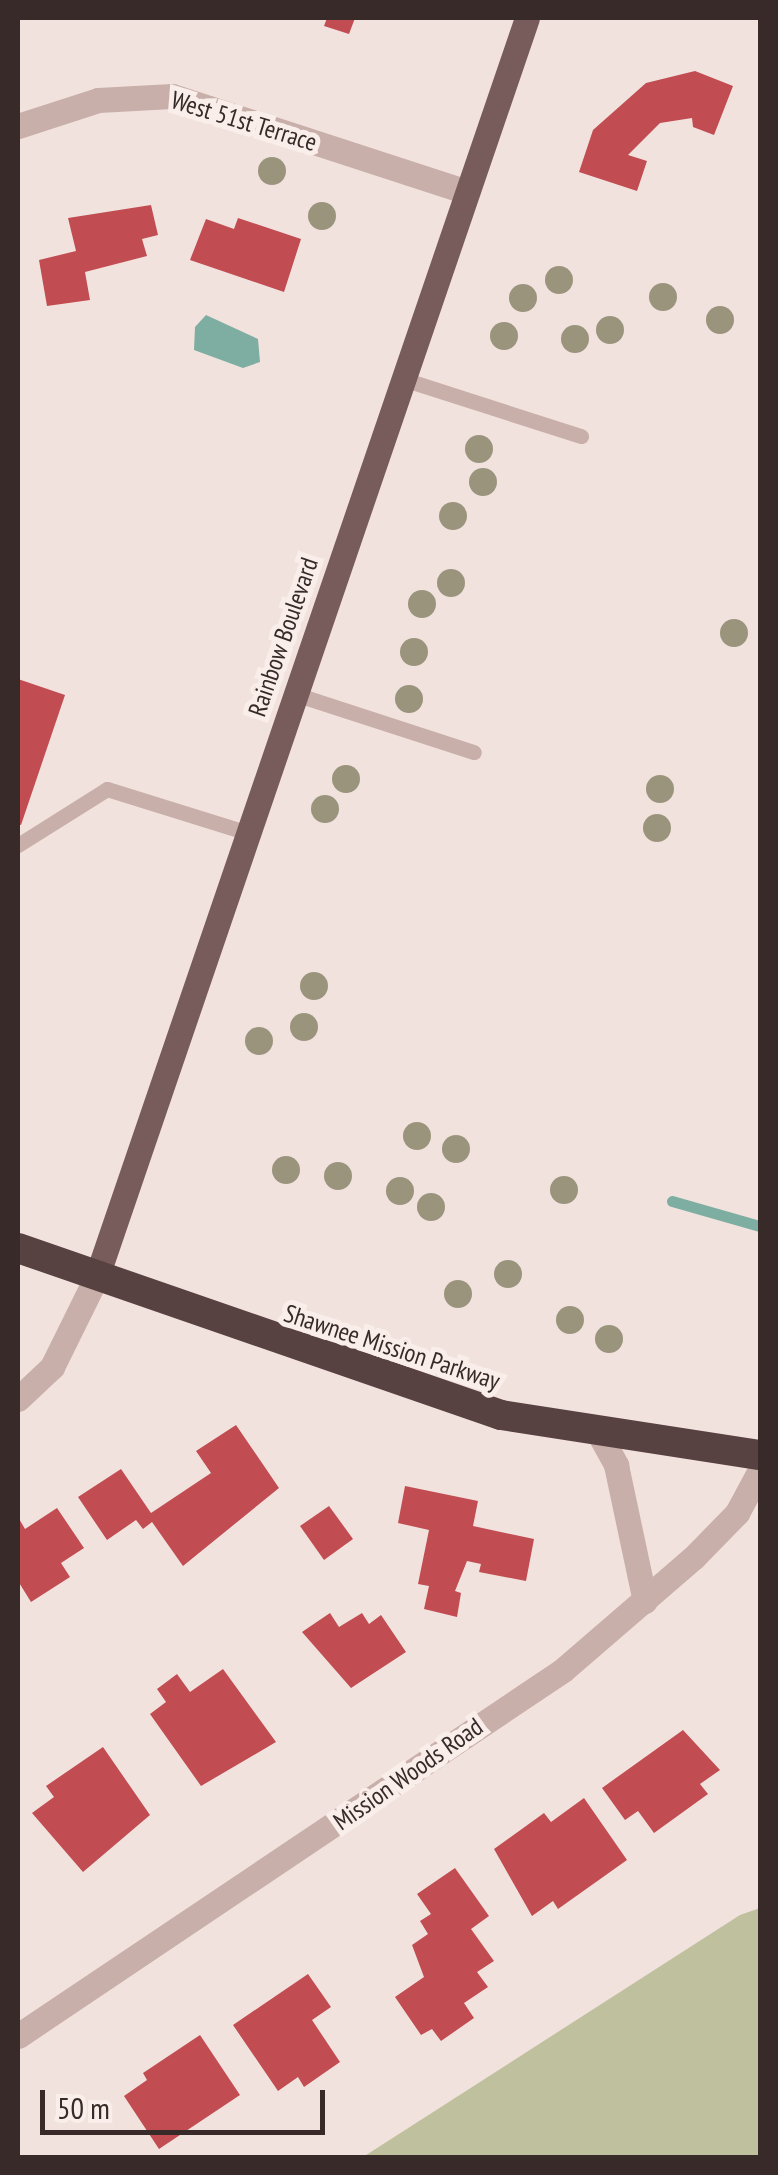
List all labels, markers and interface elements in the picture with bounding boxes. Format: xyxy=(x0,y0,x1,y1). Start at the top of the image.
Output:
street label: West 51st Terrace xyxy=(167,85,321,157)
street label: Rainbow Boulevard xyxy=(242,553,324,721)
street label: Shawnee Mission Parkway xyxy=(280,1298,504,1396)
street label: Mission Woods Road xyxy=(328,1711,488,1837)
scale bar xyxy=(45,2070,330,2132)
text: 50 m xyxy=(57,2088,110,2127)

